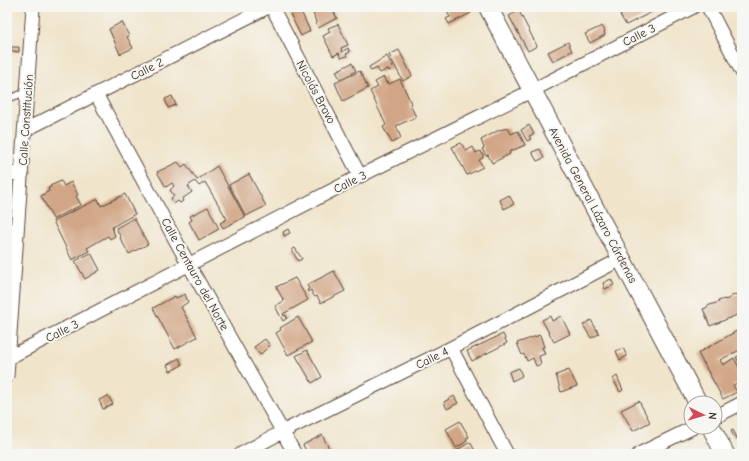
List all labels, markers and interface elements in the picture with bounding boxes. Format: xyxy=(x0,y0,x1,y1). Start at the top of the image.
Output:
street label: Calle 3 xyxy=(620,21,658,49)
street label: Calle 2 xyxy=(128,55,166,83)
street label: Nicolás Bravo xyxy=(293,58,339,126)
street label: Calle Constitución xyxy=(16,74,36,166)
street label: Avenida General Lázaro Cárdenas xyxy=(546,125,640,285)
street label: Calle 3 xyxy=(331,168,369,196)
street label: Calle Centauro del Norte xyxy=(158,215,232,333)
street label: Calle 3 xyxy=(43,317,81,345)
street label: Calle 4 xyxy=(413,344,451,372)
north arrow xyxy=(683,395,723,435)
text: N xyxy=(706,412,719,420)

